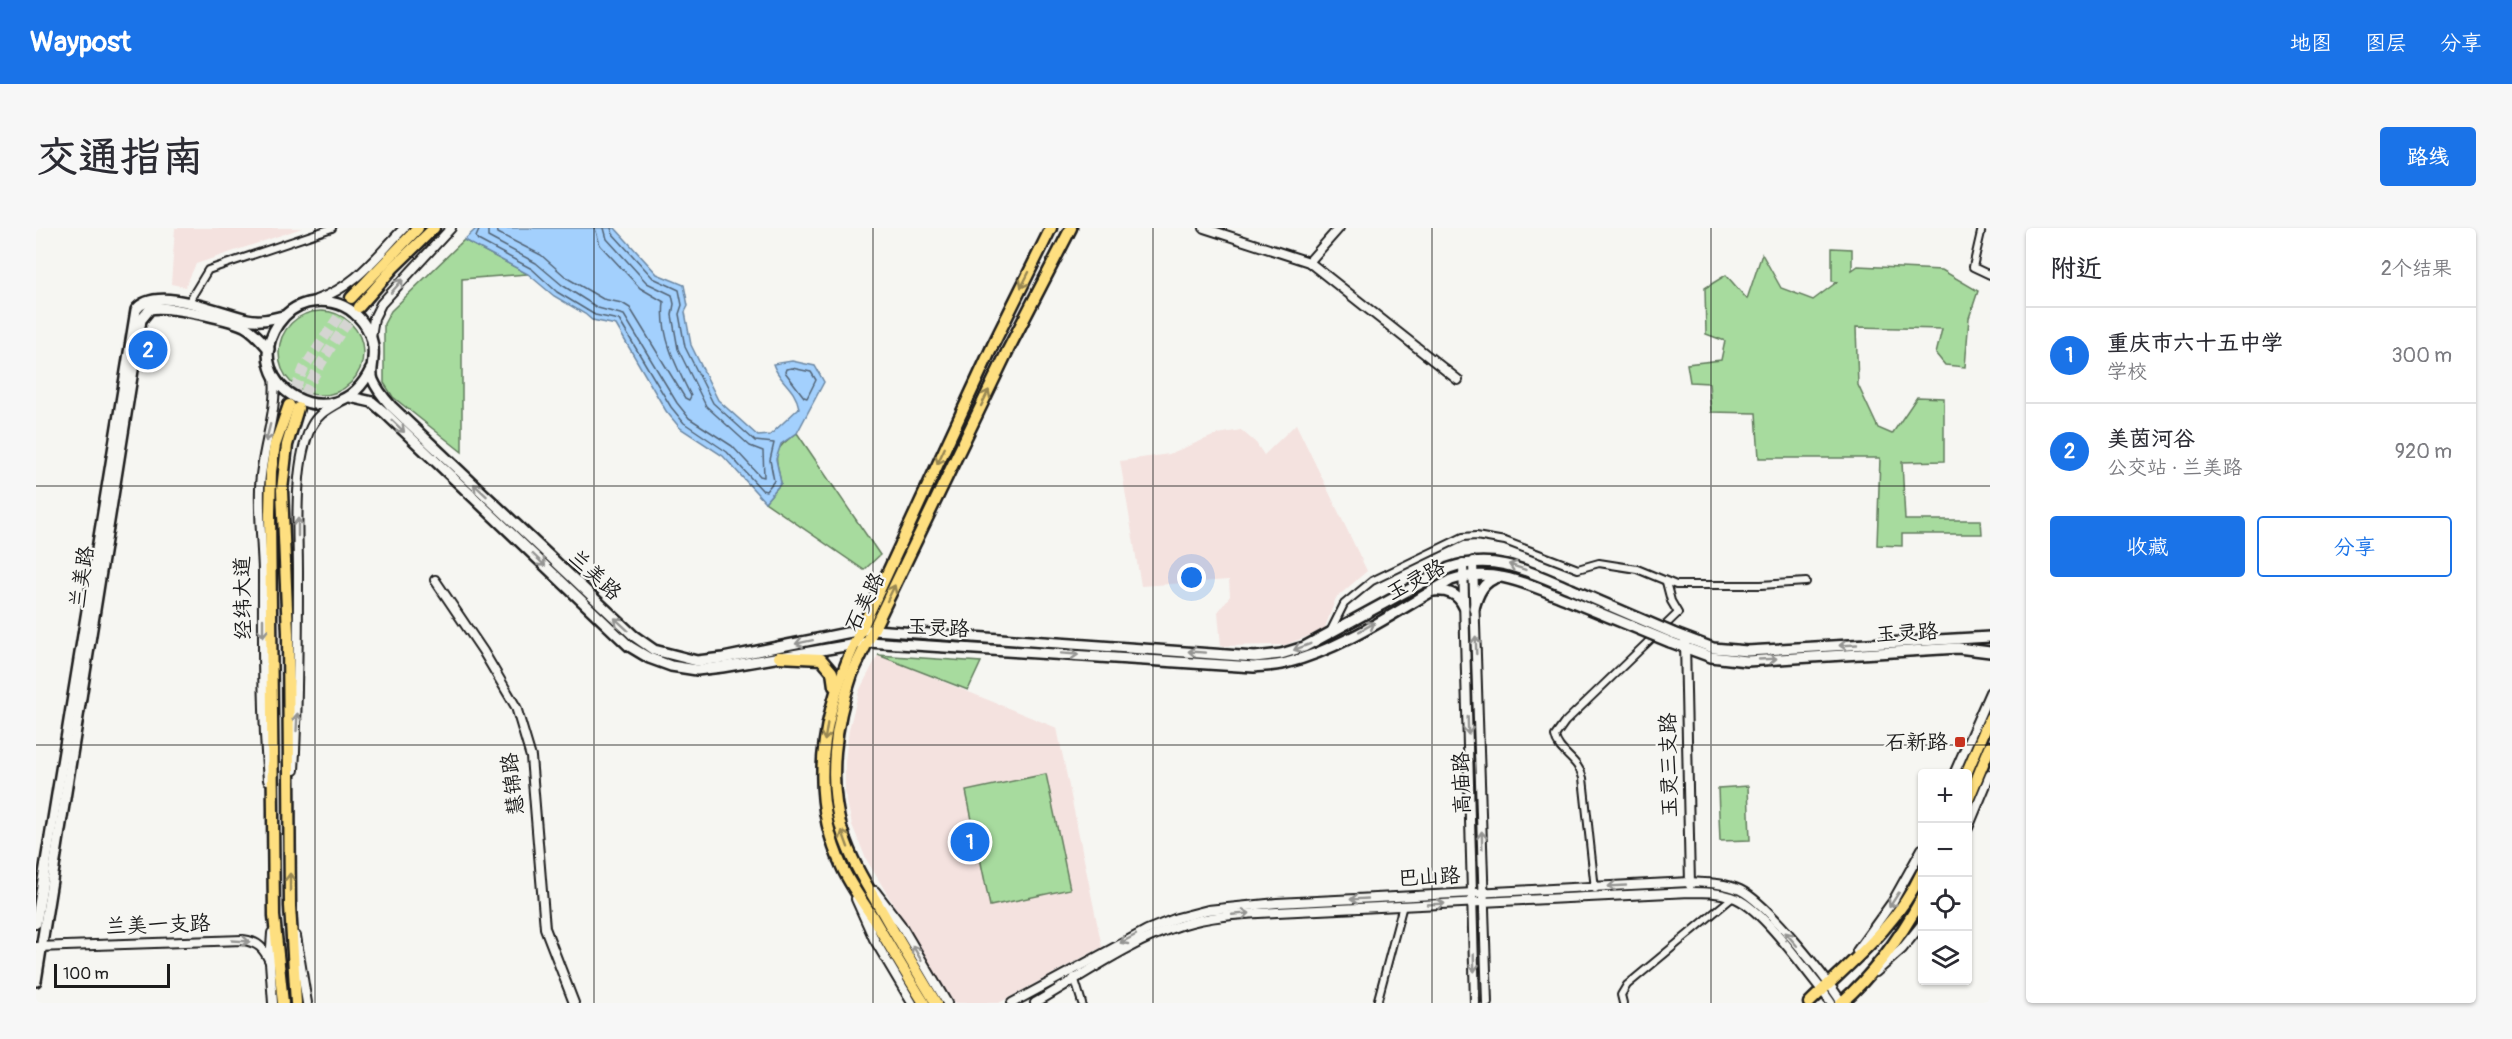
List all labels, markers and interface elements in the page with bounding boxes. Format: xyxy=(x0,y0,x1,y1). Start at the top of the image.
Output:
text: Waypost xyxy=(30,25,131,60)
text: 地图 xyxy=(2290,30,2332,57)
text: 图层 xyxy=(2365,30,2407,57)
text: 分享 xyxy=(2440,30,2482,57)
button: 路线 xyxy=(2380,127,2476,186)
text: 交通指南 xyxy=(36,132,204,184)
text: 附近 xyxy=(2050,253,2102,285)
text: 2个结果 xyxy=(2381,256,2452,281)
one-way arrow xyxy=(1019,271,1030,289)
one-way arrow xyxy=(390,279,404,294)
pin: 2 xyxy=(128,328,168,372)
text: 重庆市六十五中学 xyxy=(2107,329,2283,357)
text: 1 xyxy=(2066,343,2073,368)
text: 300 m xyxy=(2391,343,2452,368)
text: 学校 xyxy=(2107,359,2147,384)
one-way arrow xyxy=(979,389,991,407)
one-way arrow xyxy=(391,418,406,433)
one-way arrow xyxy=(261,424,273,443)
text: 美茵河谷 xyxy=(2107,425,2195,453)
text: 2 xyxy=(2064,439,2075,464)
text: 920 m xyxy=(2395,439,2452,464)
one-way arrow xyxy=(935,447,947,465)
text: 公交站 · 兰美路 xyxy=(2107,455,2242,480)
one-way arrow xyxy=(472,483,487,497)
button: 收藏 xyxy=(2050,516,2245,577)
button: 分享 xyxy=(2257,516,2452,577)
one-way arrow xyxy=(292,517,304,537)
street label: 兰美路 xyxy=(64,544,100,610)
street label: 兰美路 xyxy=(563,544,627,606)
one-way arrow xyxy=(532,553,547,567)
street label: 玉灵路 xyxy=(1382,553,1450,607)
street label: 经纬大道 xyxy=(229,556,257,640)
one-way arrow xyxy=(1508,560,1527,571)
your location xyxy=(1177,563,1206,592)
street label: 石美路 xyxy=(839,568,891,636)
one-way arrow xyxy=(886,584,898,602)
street label: 玉灵路 xyxy=(906,613,970,643)
one-way arrow xyxy=(257,617,269,637)
one-way arrow xyxy=(614,617,629,631)
street label: 玉灵路 xyxy=(1875,618,1939,648)
one-way arrow xyxy=(1358,621,1375,633)
one-way arrow xyxy=(1470,635,1481,655)
one-way arrow xyxy=(795,637,814,648)
one-way arrow xyxy=(1838,640,1858,651)
one-way arrow xyxy=(1294,642,1312,653)
one-way arrow xyxy=(1187,647,1207,658)
one-way arrow xyxy=(1059,649,1079,660)
one-way arrow xyxy=(1757,654,1777,665)
one-way arrow xyxy=(292,712,303,732)
street label: 玉灵三支路 xyxy=(1655,712,1683,818)
one-way arrow xyxy=(1462,716,1473,736)
one-way arrow xyxy=(820,722,831,741)
place label: 石新路 xyxy=(1885,729,1948,756)
marker: 石新路 xyxy=(1953,735,1967,749)
street label: 慧锦路 xyxy=(496,751,530,817)
street label: 高庙路 xyxy=(1447,751,1477,815)
map controls xyxy=(1918,769,1972,985)
button: + xyxy=(1918,769,1972,823)
pin: 1 xyxy=(950,820,990,864)
button: − xyxy=(1918,823,1972,877)
one-way arrow xyxy=(839,830,850,848)
one-way arrow xyxy=(1476,830,1488,850)
street label: 巴山路 xyxy=(1397,862,1461,892)
one-way arrow xyxy=(284,872,296,892)
button: locate xyxy=(1918,877,1972,931)
one-way arrow xyxy=(1607,881,1627,892)
one-way arrow xyxy=(1887,891,1899,908)
one-way arrow xyxy=(1350,894,1370,905)
one-way arrow xyxy=(1425,898,1445,909)
one-way arrow xyxy=(1230,908,1250,919)
street label: 兰美一支路 xyxy=(105,910,211,940)
button: layers xyxy=(1918,931,1972,985)
one-way arrow xyxy=(1784,932,1798,947)
one-way arrow xyxy=(1120,934,1138,945)
one-way arrow xyxy=(231,935,251,946)
one-way arrow xyxy=(911,945,923,962)
one-way arrow xyxy=(1469,953,1480,973)
scale bar xyxy=(54,961,170,988)
text: 100 m xyxy=(63,964,109,984)

